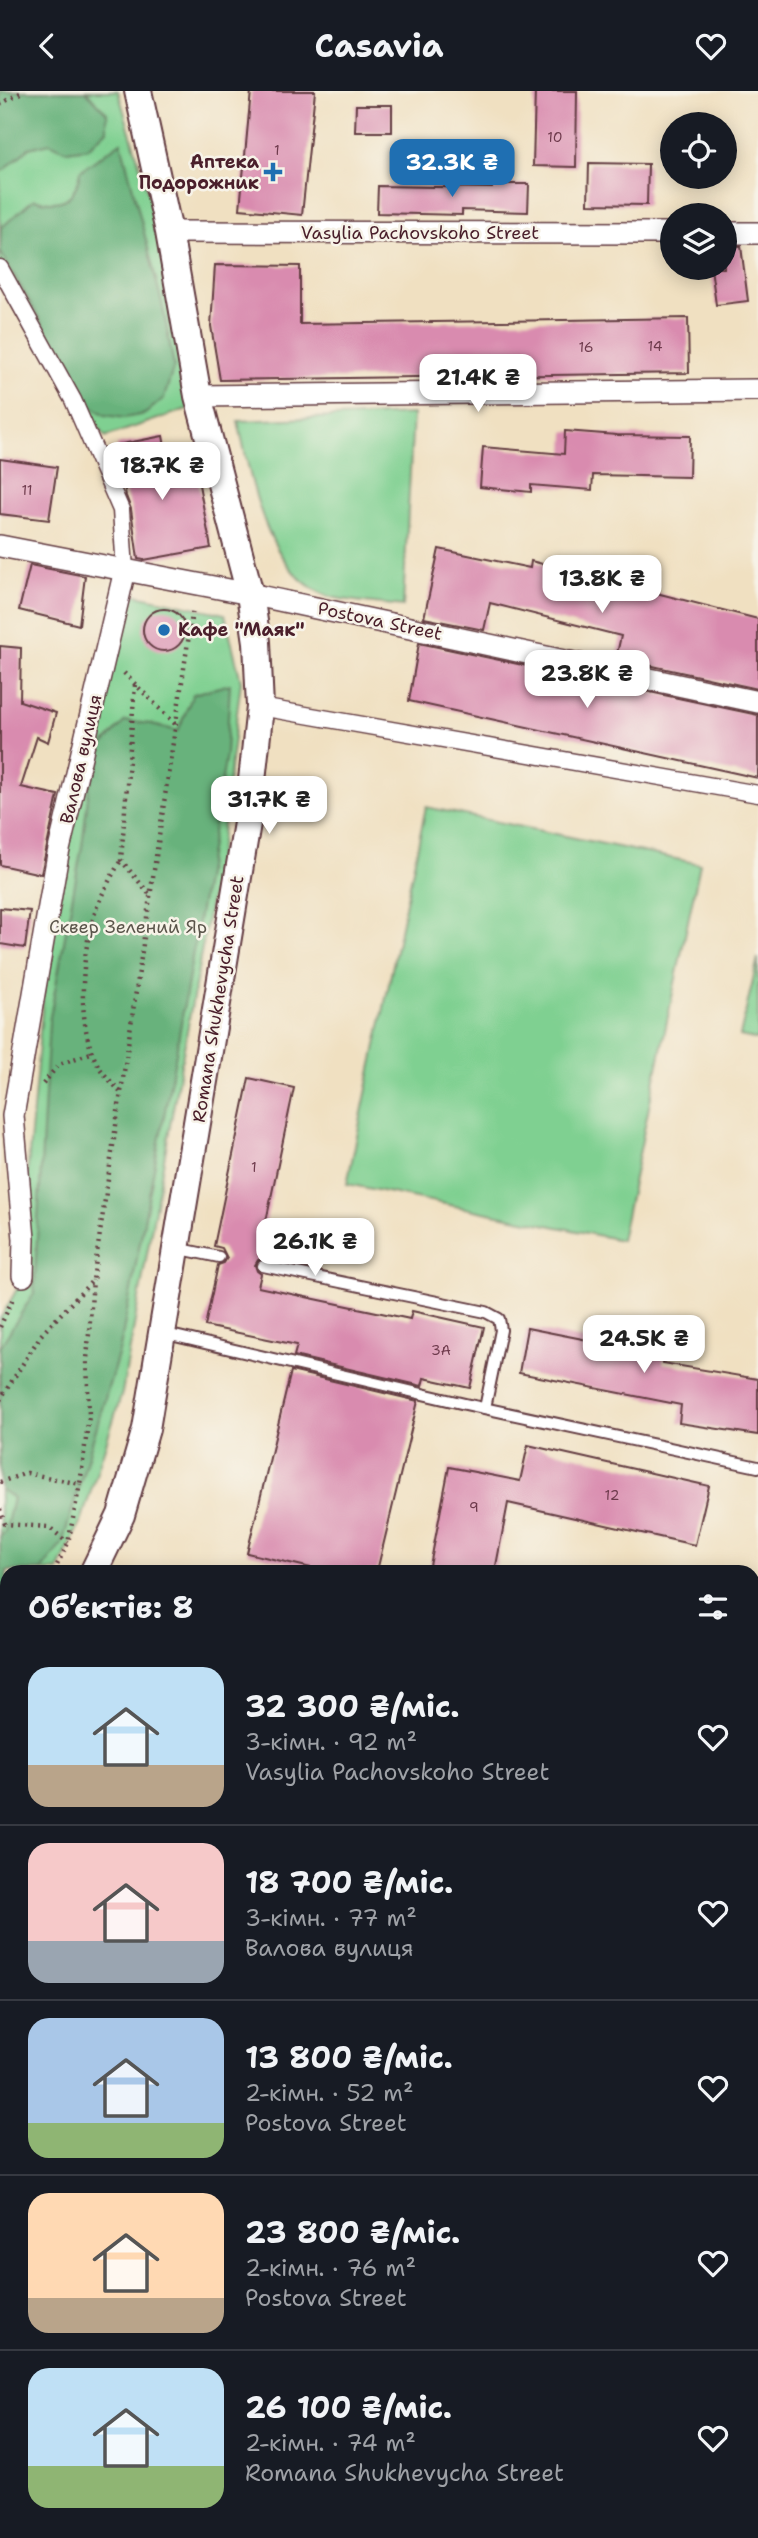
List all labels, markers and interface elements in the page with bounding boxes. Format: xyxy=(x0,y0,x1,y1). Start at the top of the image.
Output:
text: Casavia xyxy=(314,24,444,67)
icon: back xyxy=(28,27,66,65)
icon: heart xyxy=(692,27,730,65)
map controls xyxy=(660,112,737,280)
button: locate xyxy=(660,112,737,189)
house number: 10 xyxy=(547,128,563,146)
pin: 32.3K ₴ xyxy=(387,139,517,199)
house number: 1 xyxy=(274,141,280,159)
text: 32.3K ₴ xyxy=(406,147,498,177)
place label: Аптека Подорожник xyxy=(139,150,260,195)
marker: Аптека Подорожник xyxy=(265,164,281,180)
button: layers xyxy=(660,203,737,280)
street label: Vasylia Pachovskoho Street xyxy=(301,221,539,245)
house number: 14 xyxy=(647,337,663,355)
house number: 16 xyxy=(578,338,594,356)
pin: 21.4K ₴ xyxy=(413,355,543,414)
text: 21.4K ₴ xyxy=(435,362,521,392)
pin: 18.7K ₴ xyxy=(97,443,227,502)
text: 18.7K ₴ xyxy=(119,450,205,480)
house number: 11 xyxy=(21,481,33,499)
pin: 13.8K ₴ xyxy=(537,555,667,615)
text: 13.8K ₴ xyxy=(558,563,646,593)
street label: Postova Street xyxy=(316,596,445,646)
place label: Кафе "Маяк" xyxy=(178,618,305,642)
marker: Кафе "Маяк" xyxy=(156,622,172,638)
pin: 23.8K ₴ xyxy=(522,651,652,710)
text: 23.8K ₴ xyxy=(541,658,633,688)
street label: Валова вулиця xyxy=(54,692,108,826)
pin: 31.7K ₴ xyxy=(204,777,334,836)
text: 31.7K ₴ xyxy=(227,784,311,814)
street label: Romana Shukhevycha Street xyxy=(187,874,249,1124)
park label: Сквер Зелений Яр xyxy=(49,915,207,939)
house number: 1 xyxy=(251,1158,257,1176)
pin: 26.1K ₴ xyxy=(250,1219,380,1278)
text: 26.1K ₴ xyxy=(272,1226,358,1256)
pin: 24.5K ₴ xyxy=(579,1315,709,1375)
text: 24.5K ₴ xyxy=(599,1323,689,1353)
house number: 3А xyxy=(431,1341,451,1359)
house number: 12 xyxy=(605,1486,619,1504)
house number: 9 xyxy=(469,1498,479,1516)
text: Об’єктів: 8 xyxy=(28,1587,194,1628)
icon: filters xyxy=(694,1588,732,1626)
text: 32 300 ₴/міс. xyxy=(245,1686,460,1727)
icon: home xyxy=(84,1695,168,1779)
icon: heart xyxy=(694,1718,732,1756)
text: 3-кімн. · 92 m² xyxy=(245,1727,417,1757)
text: Vasylia Pachovskoho Street xyxy=(245,1757,549,1787)
text: 18 700 ₴/міс. xyxy=(245,1862,453,1903)
icon: home xyxy=(84,1871,168,1955)
icon: heart xyxy=(694,1894,732,1932)
text: 3-кімн. · 77 m² xyxy=(245,1903,417,1933)
text: Валова вулиця xyxy=(245,1933,414,1963)
text: 13 800 ₴/міс. xyxy=(245,2037,453,2078)
icon: home xyxy=(84,2046,168,2130)
icon: heart xyxy=(694,2069,732,2107)
text: 2-кімн. · 52 m² xyxy=(245,2078,414,2108)
text: Postova Street xyxy=(245,2108,407,2138)
text: 23 800 ₴/міс. xyxy=(245,2212,460,2253)
icon: home xyxy=(84,2221,168,2305)
icon: heart xyxy=(694,2244,732,2282)
text: 2-кімн. · 76 m² xyxy=(245,2253,416,2283)
text: Postova Street xyxy=(245,2283,407,2313)
text: 26 100 ₴/міс. xyxy=(245,2387,452,2428)
icon: home xyxy=(84,2396,168,2480)
icon: heart xyxy=(694,2419,732,2457)
text: 2-кімн. · 74 m² xyxy=(245,2428,416,2458)
text: Romana Shukhevycha Street xyxy=(245,2458,564,2488)

